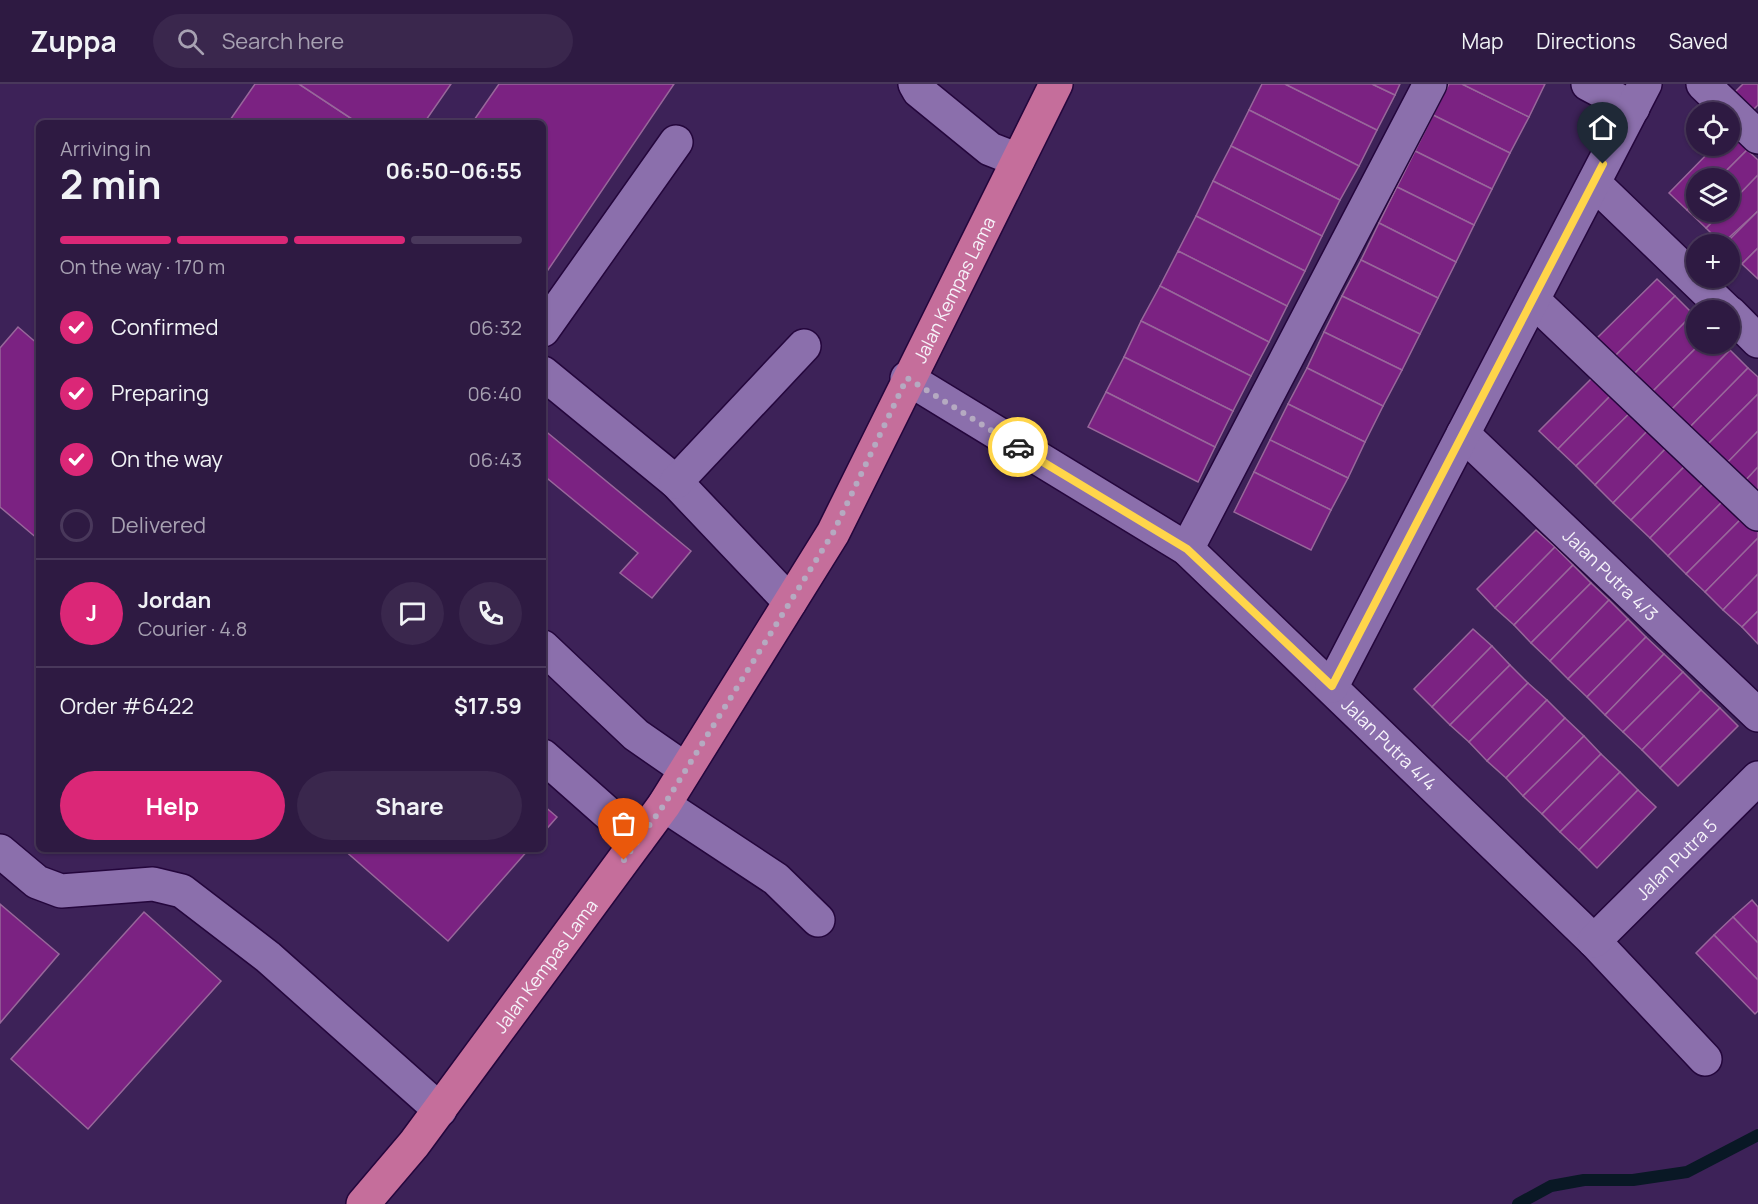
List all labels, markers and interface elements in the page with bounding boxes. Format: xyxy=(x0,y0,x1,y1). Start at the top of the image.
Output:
search box xyxy=(153,14,573,68)
text: Zuppa xyxy=(30,22,117,60)
icon: search xyxy=(174,25,207,58)
text: Search here xyxy=(222,26,344,56)
text: Map xyxy=(1462,27,1503,55)
text: Directions xyxy=(1536,27,1636,55)
text: Saved xyxy=(1669,27,1728,55)
pin xyxy=(1577,102,1628,164)
map controls xyxy=(1686,102,1740,354)
button: locate xyxy=(1686,102,1740,156)
icon: home xyxy=(1586,111,1619,144)
text: Arriving in xyxy=(60,135,151,162)
text: 06:50–06:55 xyxy=(386,156,522,186)
text: 2 min xyxy=(60,157,161,211)
button: layers xyxy=(1686,168,1740,222)
street label: Jalan Kempas Lama xyxy=(907,212,1000,367)
button: + xyxy=(1686,234,1740,288)
text: On the way · 170 m xyxy=(60,253,225,280)
button: − xyxy=(1686,300,1740,354)
icon: check xyxy=(60,311,93,344)
text: Confirmed xyxy=(111,312,219,342)
text: 06:32 xyxy=(469,314,522,341)
icon: check xyxy=(60,377,93,410)
text: Preparing xyxy=(111,378,209,408)
text: 06:40 xyxy=(467,380,522,407)
courier xyxy=(988,417,1048,477)
icon: car xyxy=(1002,431,1035,464)
icon: check xyxy=(60,443,93,476)
text: On the way xyxy=(111,444,223,474)
text: 06:43 xyxy=(469,446,522,473)
text: Delivered xyxy=(111,510,206,540)
street label: Jalan Putra 4/3 xyxy=(1558,524,1664,626)
button: chat xyxy=(381,582,444,645)
button: phone xyxy=(459,582,522,645)
text: Jordan xyxy=(138,585,211,615)
text: J xyxy=(86,598,97,628)
text: Courier · 4.8 xyxy=(138,615,247,642)
text: Order #6422 xyxy=(60,691,194,721)
text: $17.59 xyxy=(454,691,522,721)
street label: Jalan Putra 4/4 xyxy=(1336,692,1442,795)
button: Help xyxy=(60,771,285,840)
button: Share xyxy=(297,771,522,840)
pin xyxy=(598,798,649,860)
icon: bag xyxy=(607,807,640,840)
street label: Jalan Putra 5 xyxy=(1630,813,1722,905)
street label: Jalan Kempas Lama xyxy=(488,894,603,1038)

